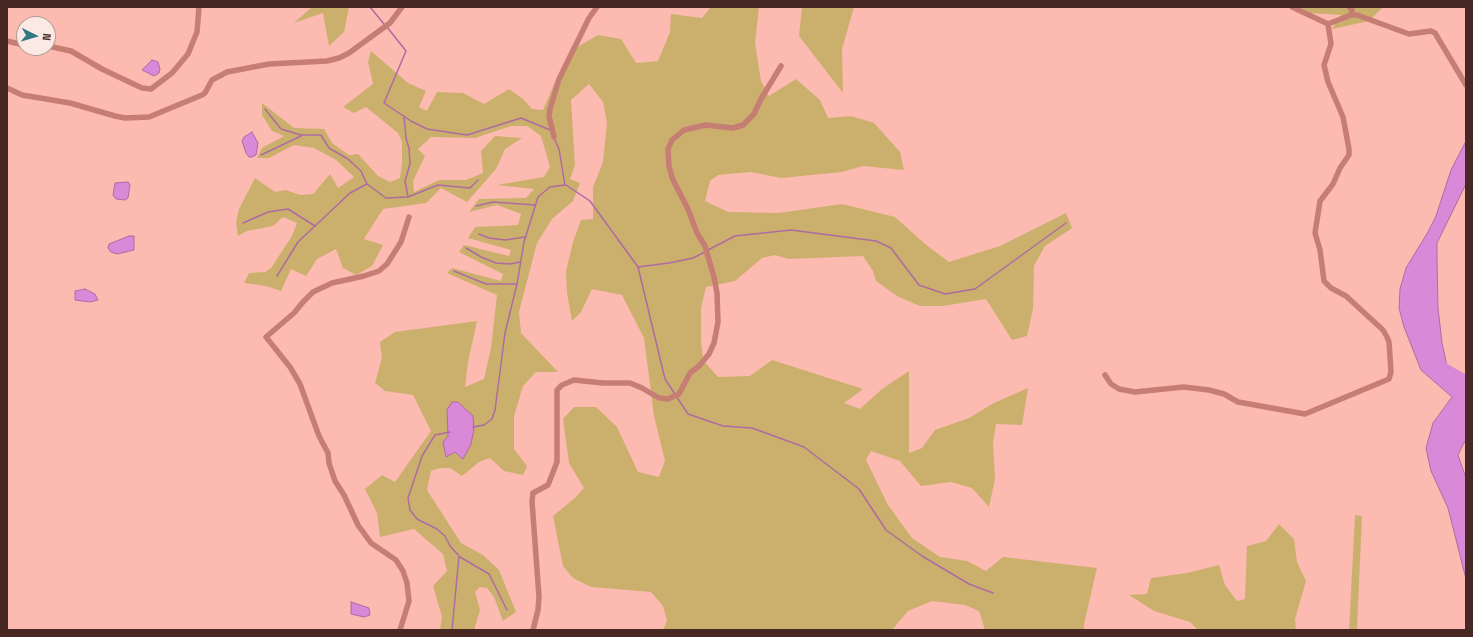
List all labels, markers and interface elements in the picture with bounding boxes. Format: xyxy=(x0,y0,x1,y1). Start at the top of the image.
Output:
north arrow xyxy=(16,16,56,56)
text: N xyxy=(40,33,54,41)

